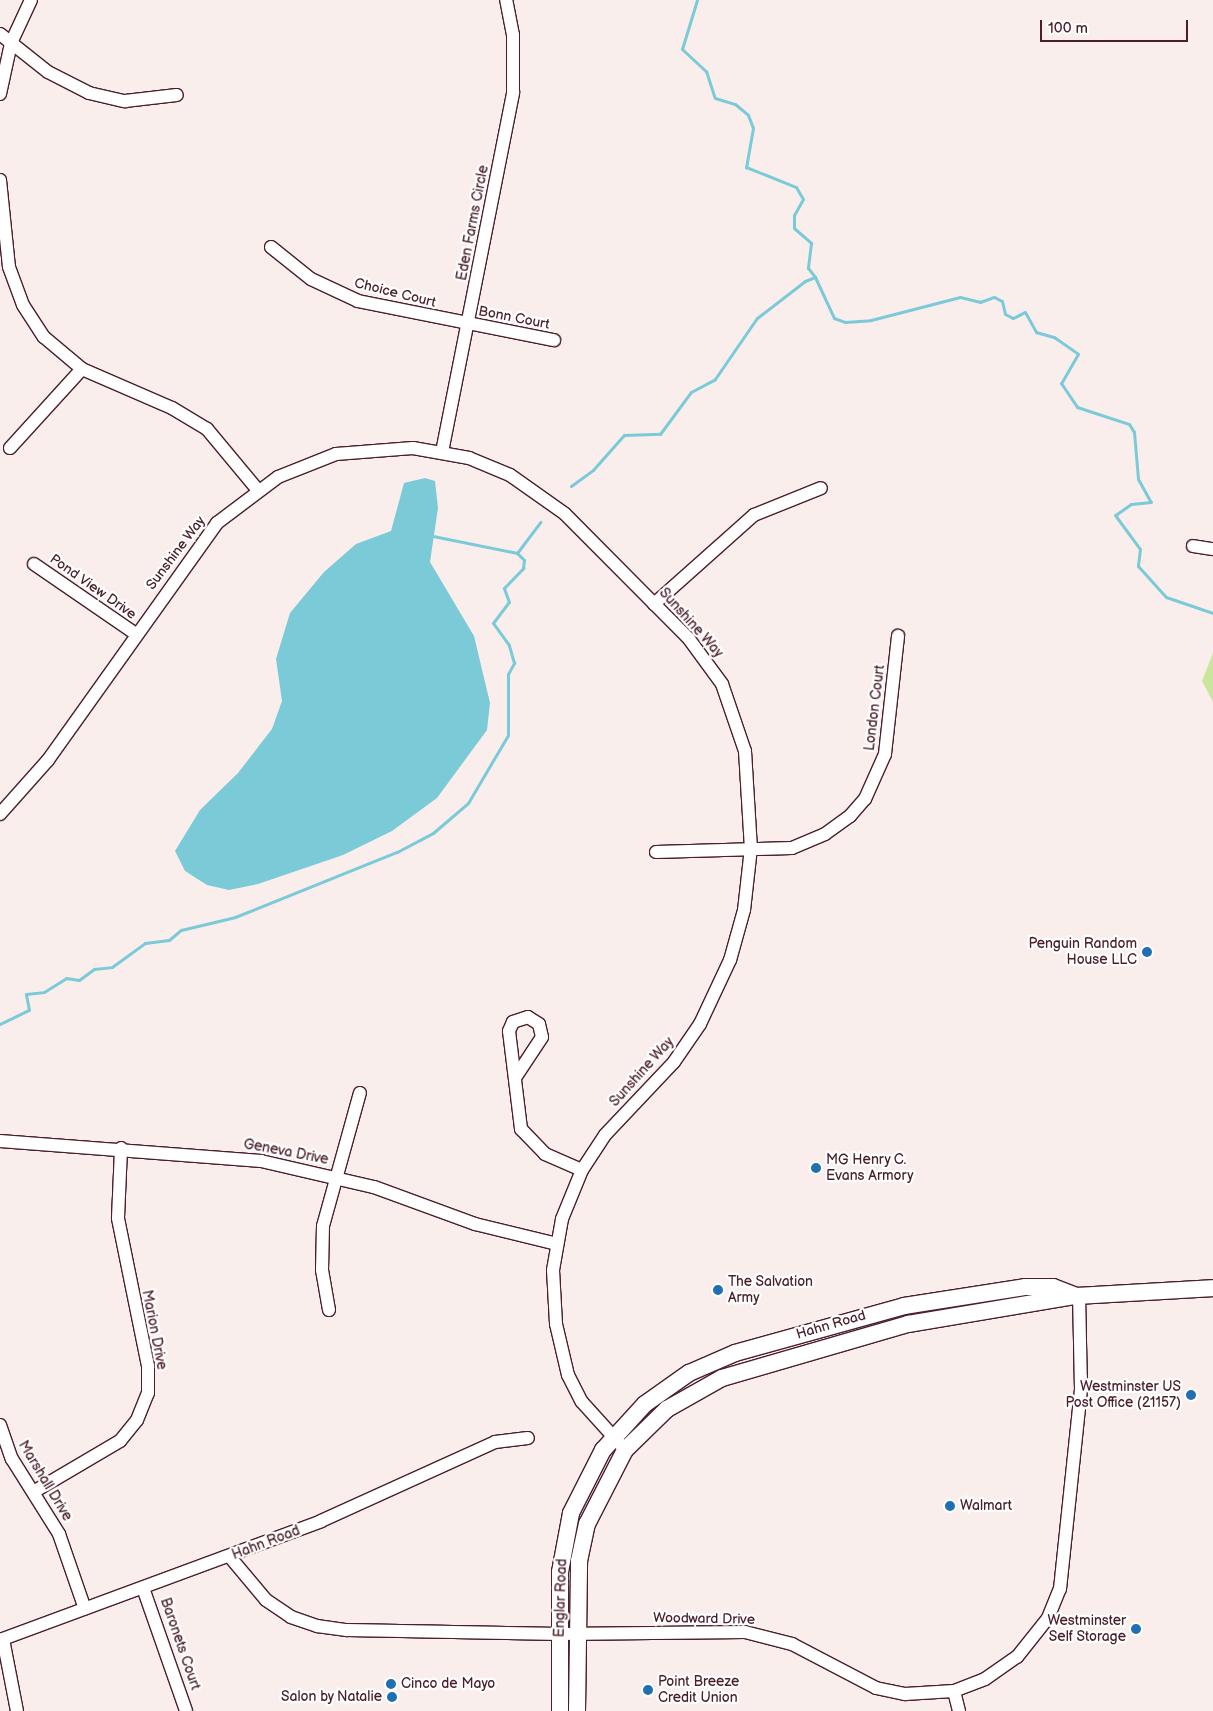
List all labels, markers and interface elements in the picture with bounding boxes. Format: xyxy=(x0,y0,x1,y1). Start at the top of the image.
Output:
scale bar xyxy=(1043,10,1190,42)
text: 100 m xyxy=(1048,19,1088,38)
street label: Eden Farms Circle xyxy=(454,164,492,282)
street label: Choice Court xyxy=(352,275,438,311)
street label: Bonn Court xyxy=(477,303,551,333)
street label: Sunshine Way xyxy=(143,513,209,593)
street label: Pond View Drive xyxy=(46,551,140,623)
street label: Sunshine Way xyxy=(655,585,727,661)
street label: London Court xyxy=(861,664,889,752)
place label: Penguin Random House LLC xyxy=(1028,936,1137,969)
marker: Penguin Random House LLC xyxy=(1141,946,1153,958)
street label: Sunshine Way xyxy=(606,1034,678,1110)
street label: Geneva Drive xyxy=(242,1136,330,1168)
place label: MG Henry C. Evans Armory xyxy=(826,1152,914,1184)
marker: MG Henry C. Evans Armory xyxy=(810,1162,822,1174)
place label: The Salvation Army xyxy=(728,1274,813,1306)
marker: The Salvation Army xyxy=(712,1284,724,1296)
street label: Marion Drive xyxy=(138,1289,170,1371)
street label: Hahn Road xyxy=(794,1307,868,1343)
place label: Westminster US Post Office (21157) xyxy=(1066,1379,1181,1411)
marker: Westminster US Post Office (21157) xyxy=(1185,1389,1197,1401)
street label: Marshall Drive xyxy=(14,1438,76,1524)
place label: Walmart xyxy=(960,1498,1012,1514)
marker: Walmart xyxy=(944,1500,956,1512)
street label: Hahn Road xyxy=(230,1522,302,1564)
street label: Englar Road xyxy=(551,1558,571,1638)
street label: Baronets Court xyxy=(156,1596,204,1692)
street label: Woodward Drive xyxy=(653,1610,755,1628)
place label: Westminster Self Storage xyxy=(1048,1613,1126,1645)
marker: Westminster Self Storage xyxy=(1130,1623,1142,1635)
place label: Point Breeze Credit Union xyxy=(658,1674,739,1706)
place label: Cinco de Mayo xyxy=(401,1676,495,1692)
marker: Cinco de Mayo xyxy=(385,1678,397,1690)
marker: Point Breeze Credit Union xyxy=(642,1684,654,1696)
place label: Salon by Natalie xyxy=(280,1689,382,1705)
marker: Salon by Natalie xyxy=(386,1691,398,1703)

